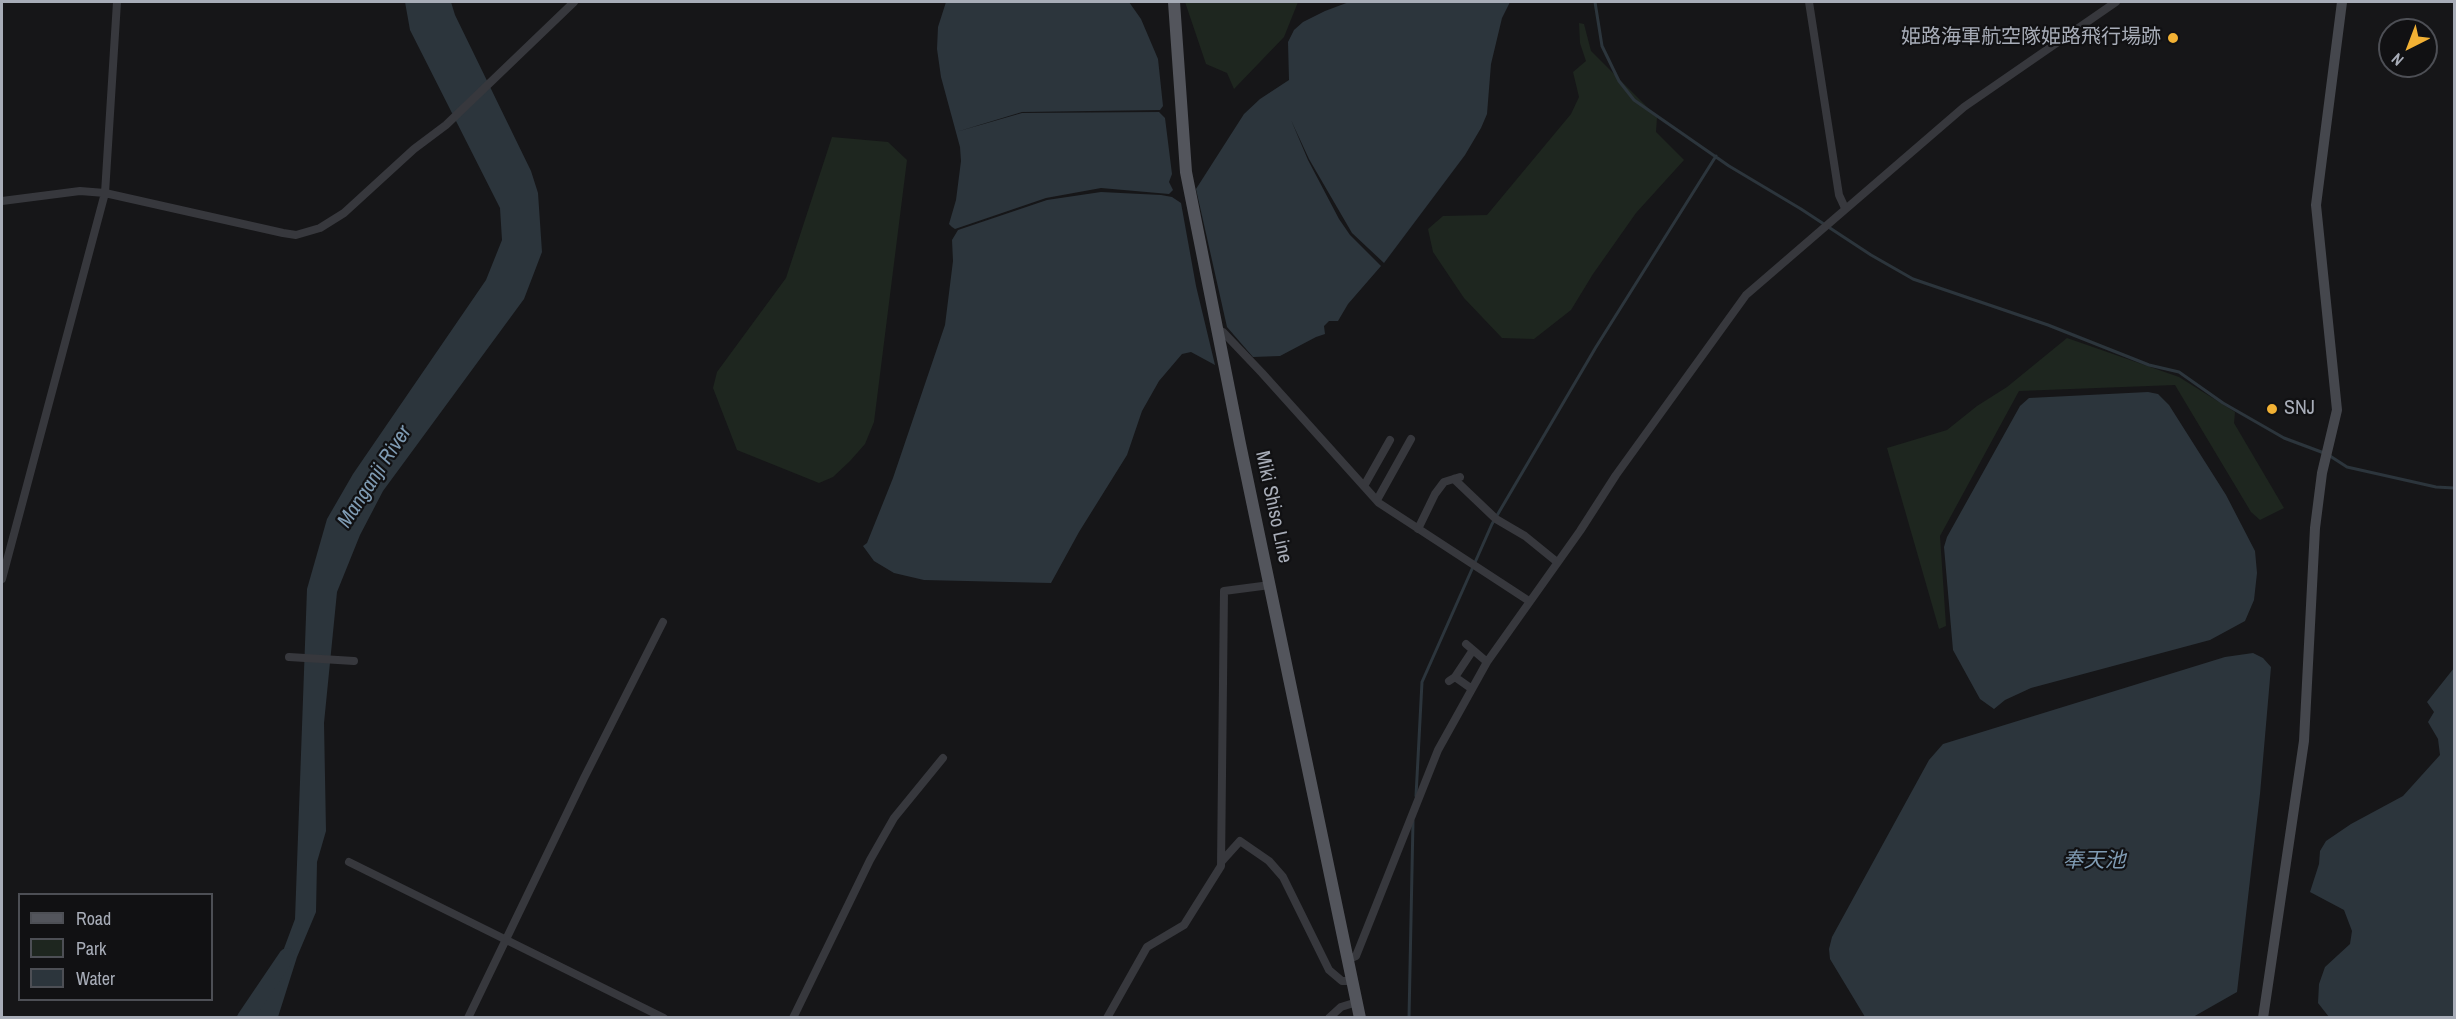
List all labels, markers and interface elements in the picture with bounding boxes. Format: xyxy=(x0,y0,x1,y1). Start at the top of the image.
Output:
north arrow xyxy=(2378,18,2438,78)
place label: 姫路海軍航空隊姫路飛行場跡 xyxy=(1901,26,2161,50)
marker: 姫路海軍航空隊姫路飛行場跡 xyxy=(2166,31,2180,45)
text: N xyxy=(2386,49,2408,71)
place label: SNJ xyxy=(2284,397,2315,421)
marker: SNJ xyxy=(2265,402,2279,416)
water label: Manganji River xyxy=(333,421,417,533)
street label: Miki Shiso Line xyxy=(1249,449,1297,565)
water label: 奉天池 xyxy=(2063,848,2125,874)
legend xyxy=(18,893,213,1001)
text: Road xyxy=(76,906,111,931)
text: Park xyxy=(76,936,106,961)
text: Water xyxy=(76,966,115,991)

